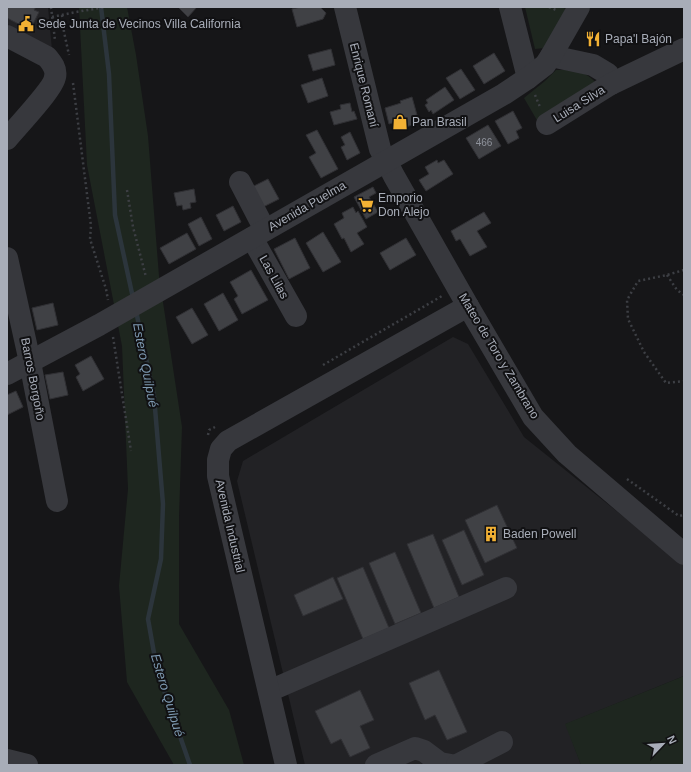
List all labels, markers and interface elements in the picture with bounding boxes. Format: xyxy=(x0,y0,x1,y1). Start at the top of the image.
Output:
public building icon: Sede Junta de Vecinos Villa California xyxy=(17,15,35,33)
place label: Sede Junta de Vecinos Villa California xyxy=(38,17,241,31)
restaurant icon: Papa'l Bajón xyxy=(584,30,602,48)
place label: Papa'l Bajón xyxy=(605,32,672,46)
street label: Enrique Romaní xyxy=(347,41,381,129)
street label: Luisa Silva xyxy=(551,83,608,125)
shop icon: Pan Brasil xyxy=(391,113,409,131)
place label: Pan Brasil xyxy=(412,115,467,129)
house number: 466 xyxy=(476,137,493,148)
street label: Avenida Puelma xyxy=(266,178,349,234)
place label: Emporio Don Alejo xyxy=(378,191,430,219)
supermarket icon: Emporio Don Alejo xyxy=(357,196,375,214)
street label: Las Lilas xyxy=(256,253,292,301)
street label: Mateo de Toro y Zambrano xyxy=(456,291,542,422)
water label: Estero Quilpué xyxy=(130,321,161,409)
street label: Barros Borgoño xyxy=(18,336,48,422)
street label: Avenida Industrial xyxy=(212,478,248,574)
building icon: Baden Powell xyxy=(482,525,500,543)
place label: Baden Powell xyxy=(503,527,576,541)
water label: Estero Quilpué xyxy=(148,652,187,738)
north arrow xyxy=(643,724,683,764)
text: N xyxy=(665,734,679,746)

